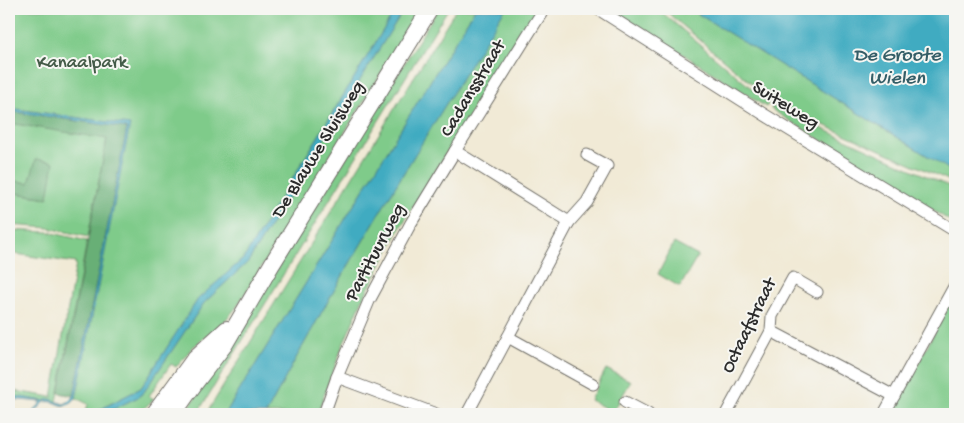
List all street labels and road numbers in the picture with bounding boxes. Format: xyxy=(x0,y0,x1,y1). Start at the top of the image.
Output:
street label: Cadansstraat xyxy=(436,34,513,142)
street label: Suiteweg xyxy=(747,76,823,136)
street label: De Blauwe Sluisweg xyxy=(266,77,371,225)
street label: Partituurweg xyxy=(340,200,411,307)
street label: Octaafstraat xyxy=(717,273,784,377)

